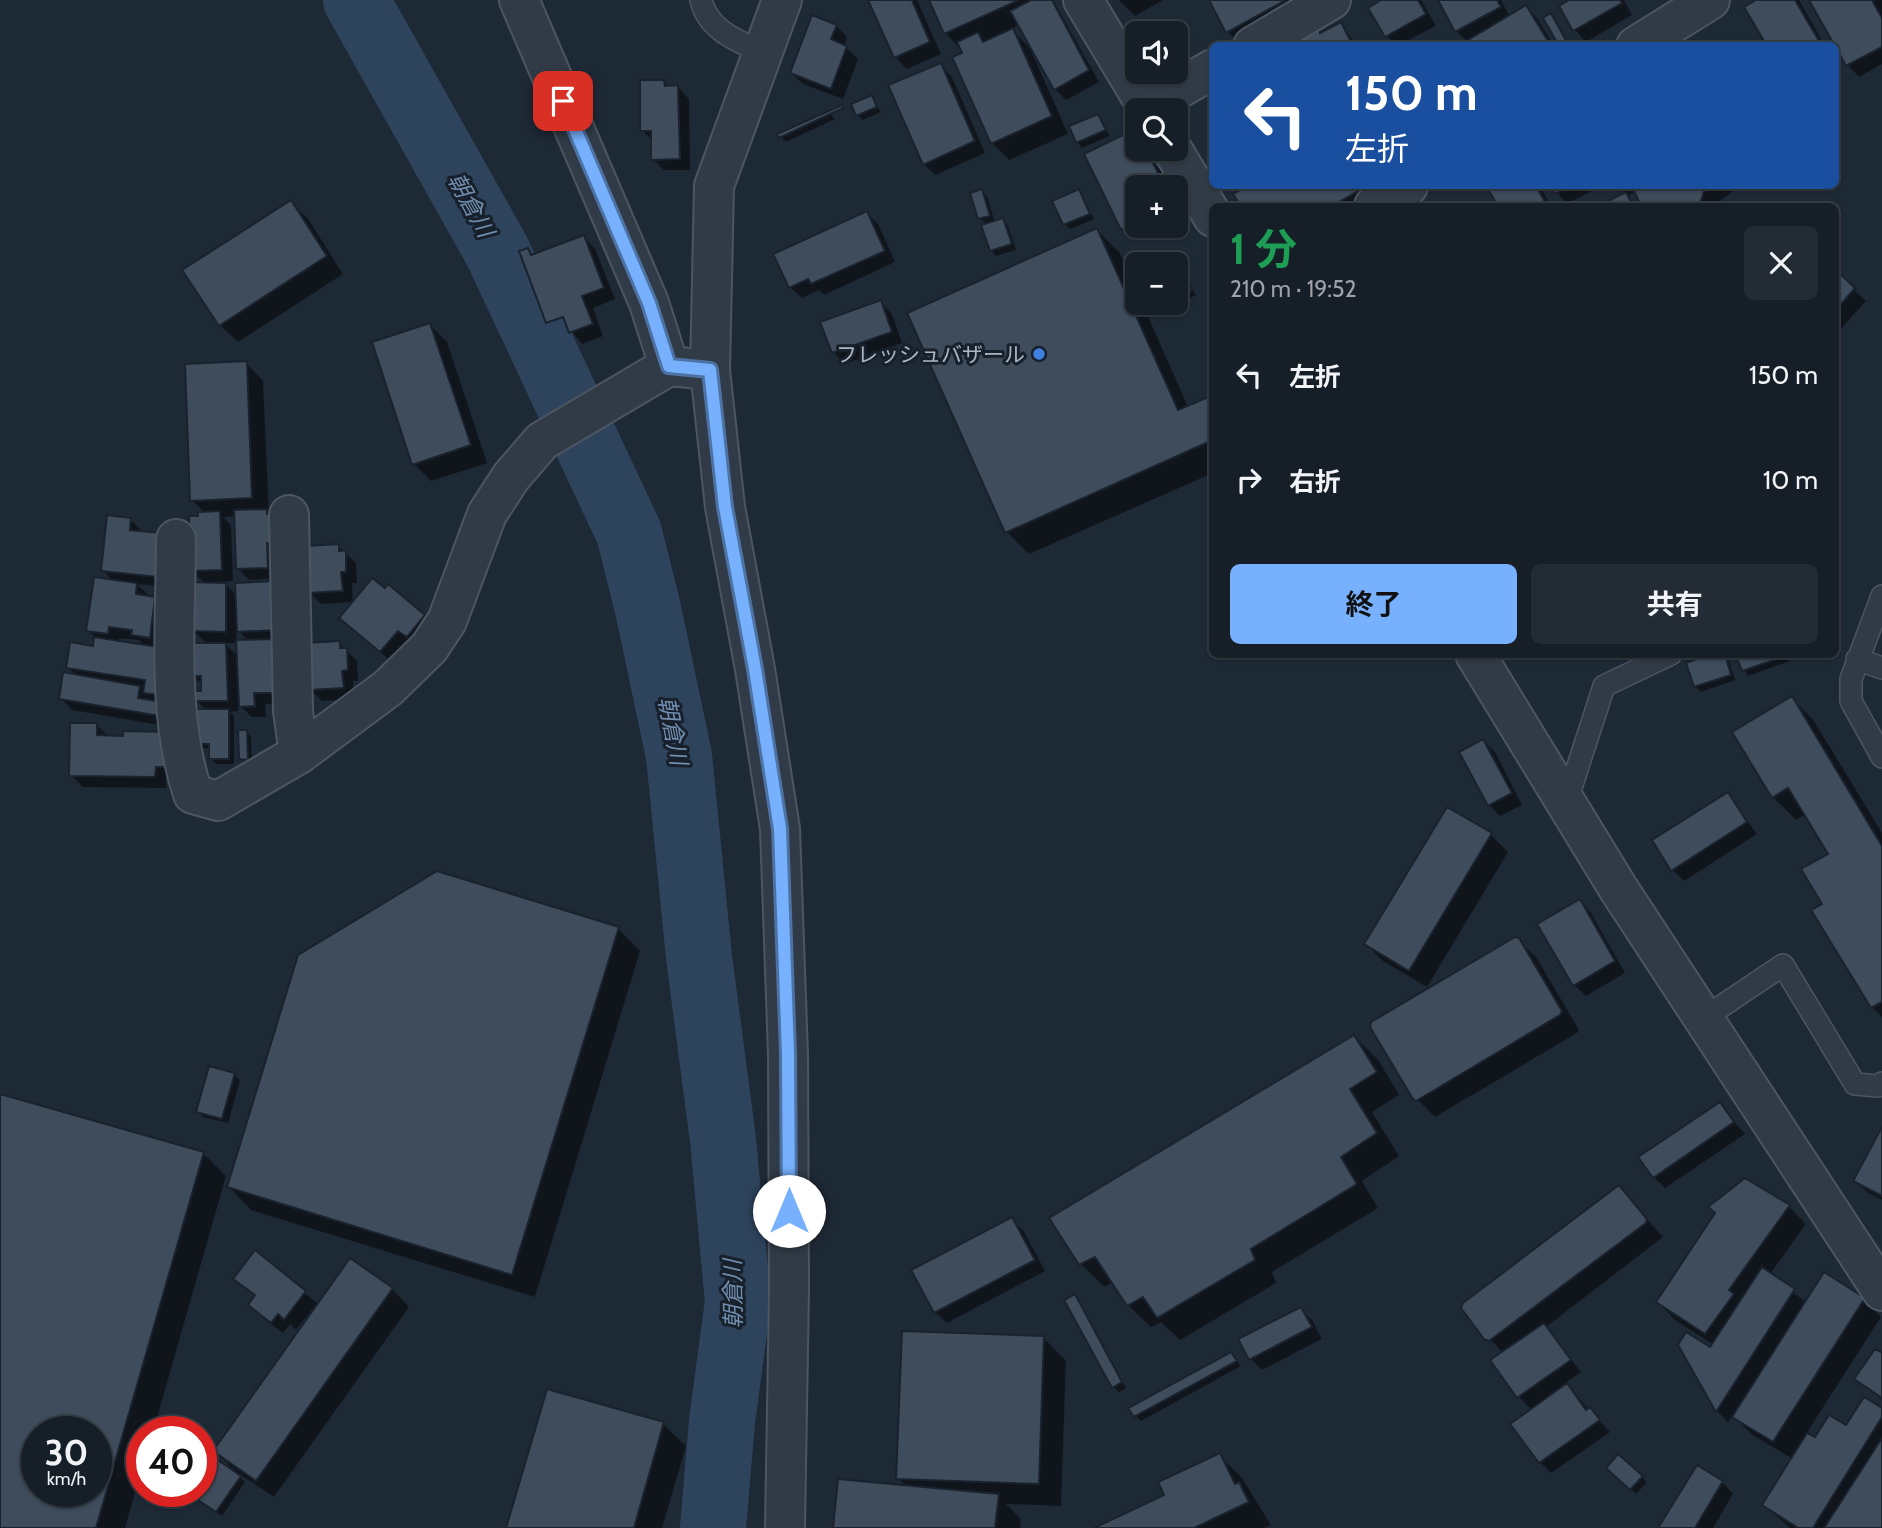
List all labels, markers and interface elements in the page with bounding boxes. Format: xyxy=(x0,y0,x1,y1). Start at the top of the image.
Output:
map controls xyxy=(1125,21,1188,315)
button: sound xyxy=(1125,21,1188,84)
text: 150 m xyxy=(1345,63,1478,122)
icon: left xyxy=(1230,70,1321,161)
pin xyxy=(533,71,593,131)
icon: arrive xyxy=(544,82,582,120)
button: search xyxy=(1125,98,1188,161)
text: 左折 xyxy=(1345,129,1409,168)
water label: 朝倉川 xyxy=(442,168,501,245)
button: + xyxy=(1125,175,1188,238)
text: 1 分 xyxy=(1230,223,1297,275)
button: close xyxy=(1744,226,1818,300)
button: − xyxy=(1125,252,1188,315)
text: 210 m · 19:52 xyxy=(1230,275,1357,303)
place label: フレッシュバザール xyxy=(836,342,1025,367)
marker: フレッシュバザール xyxy=(1031,346,1047,362)
icon: left xyxy=(1230,356,1268,394)
text: 150 m xyxy=(1749,359,1818,391)
text: 左折 xyxy=(1289,361,1341,393)
icon: right xyxy=(1230,461,1268,499)
text: 10 m xyxy=(1763,464,1818,496)
text: 右折 xyxy=(1289,466,1341,498)
button: 終了 xyxy=(1230,564,1517,644)
button: 共有 xyxy=(1531,564,1818,644)
water label: 朝倉川 xyxy=(653,694,694,770)
position arrow xyxy=(752,1174,826,1248)
water label: 朝倉川 xyxy=(718,1256,748,1329)
speed limit sign: 40 xyxy=(126,1416,217,1507)
text: 30 xyxy=(45,1431,88,1474)
text: km/h xyxy=(47,1468,86,1490)

